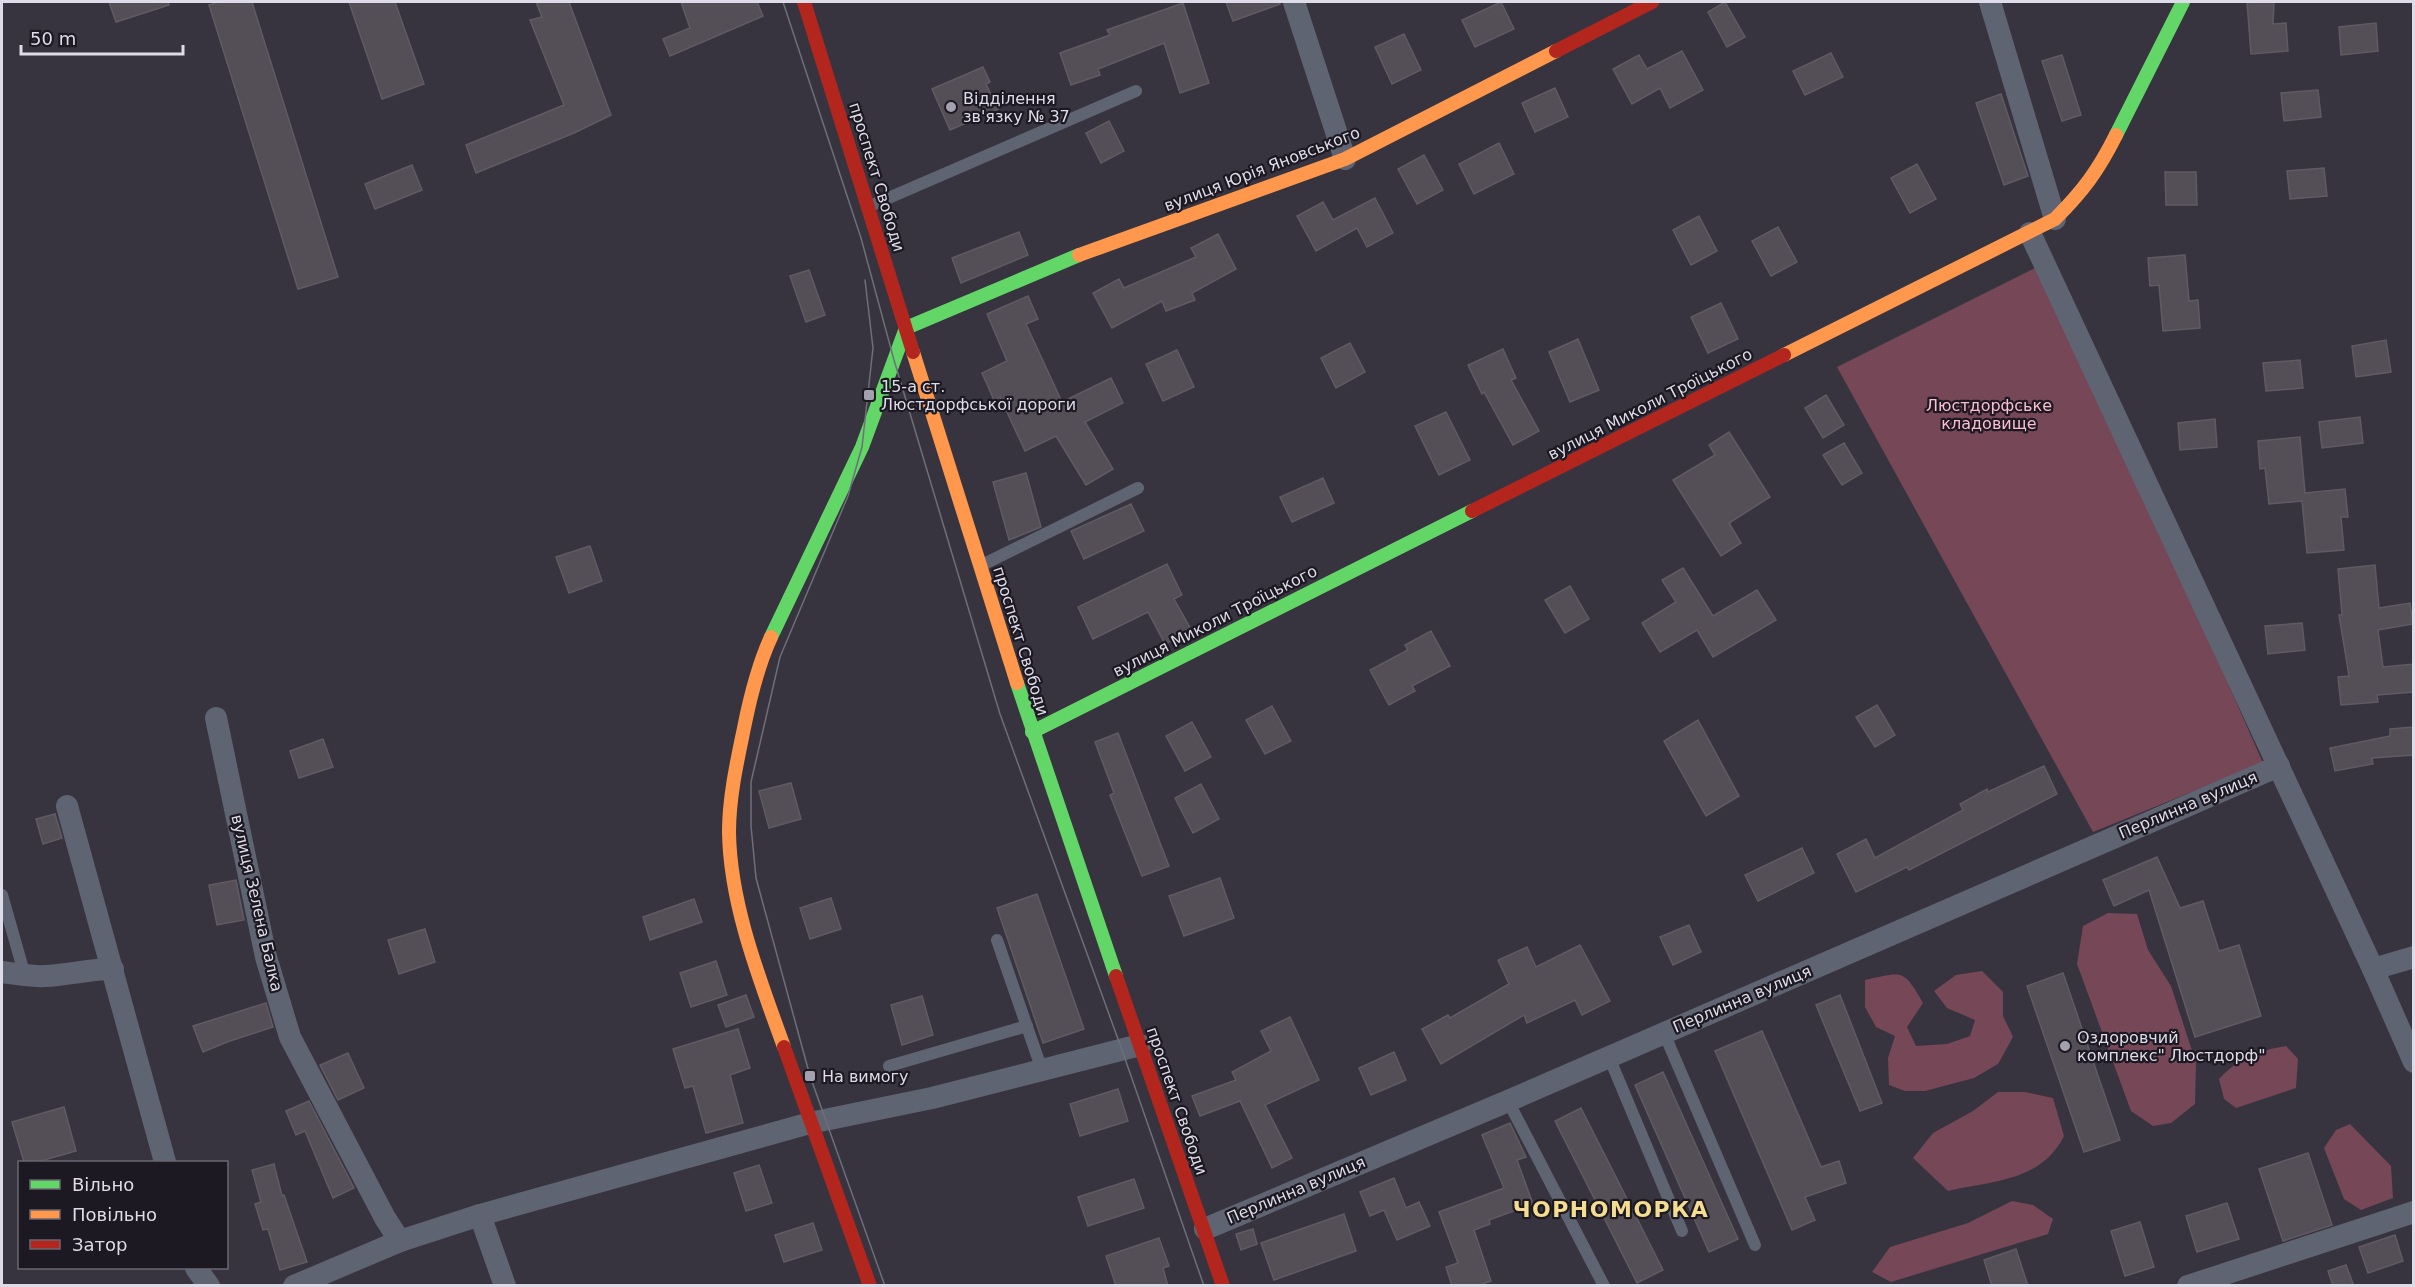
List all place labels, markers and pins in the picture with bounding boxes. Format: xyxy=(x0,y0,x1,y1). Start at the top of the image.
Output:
place label: Відділення зв'язку № 37 xyxy=(963,89,1070,126)
marker: Відділення зв'язку № 37 xyxy=(944,100,958,114)
place label: 15-а ст. Люстдорфської дороги xyxy=(881,377,1076,414)
marker: 15-а ст. Люстдорфської дороги xyxy=(862,388,876,402)
place label: Оздоровчий комплекс" Люстдорф" xyxy=(2077,1028,2266,1065)
marker: Оздоровчий комплекс" Люстдорф" xyxy=(2058,1039,2072,1053)
place label: На вимогу xyxy=(822,1067,908,1086)
marker: На вимогу xyxy=(803,1069,817,1083)

